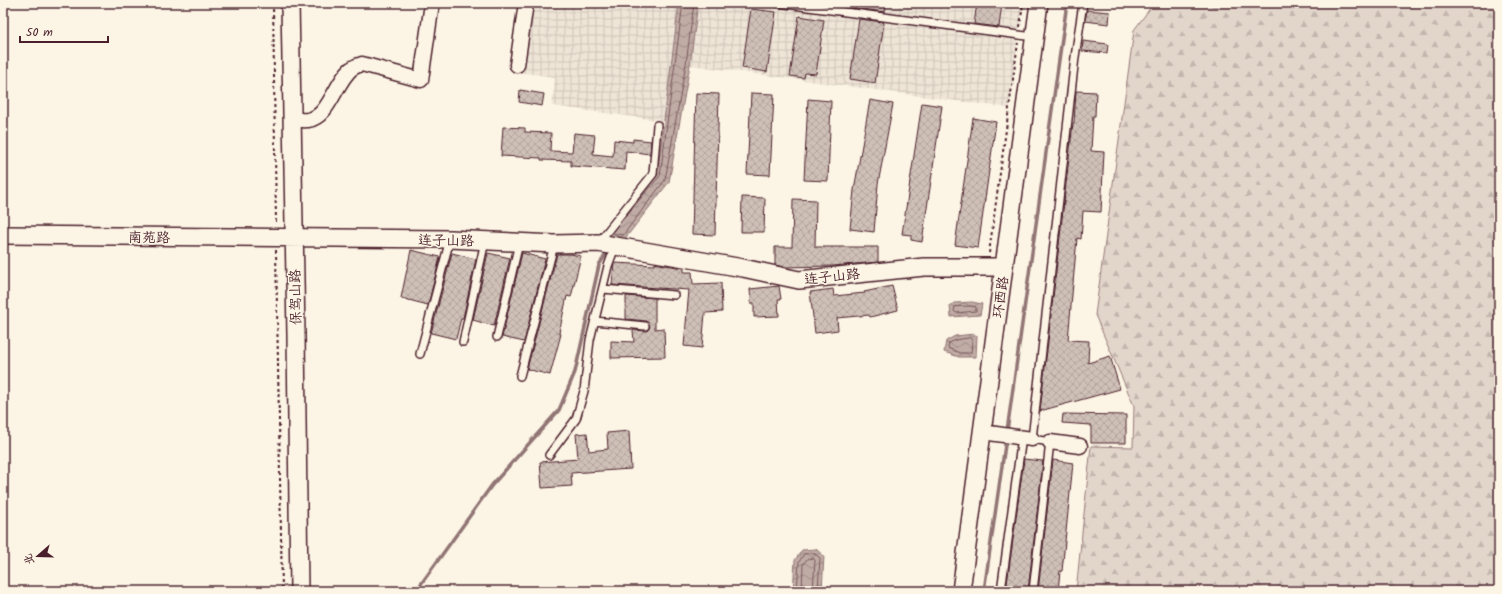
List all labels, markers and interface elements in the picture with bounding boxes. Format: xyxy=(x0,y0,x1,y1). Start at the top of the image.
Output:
scale bar xyxy=(20,18,108,44)
text: 50 m xyxy=(26,23,53,42)
street label: 南苑路 xyxy=(128,227,170,249)
street label: 连子山路 xyxy=(418,230,474,252)
street label: 连子山路 xyxy=(803,263,861,291)
street label: 保驾山路 xyxy=(285,269,307,325)
street label: 环西路 xyxy=(987,275,1015,319)
north arrow xyxy=(18,536,58,576)
text: 北 xyxy=(19,551,40,567)

